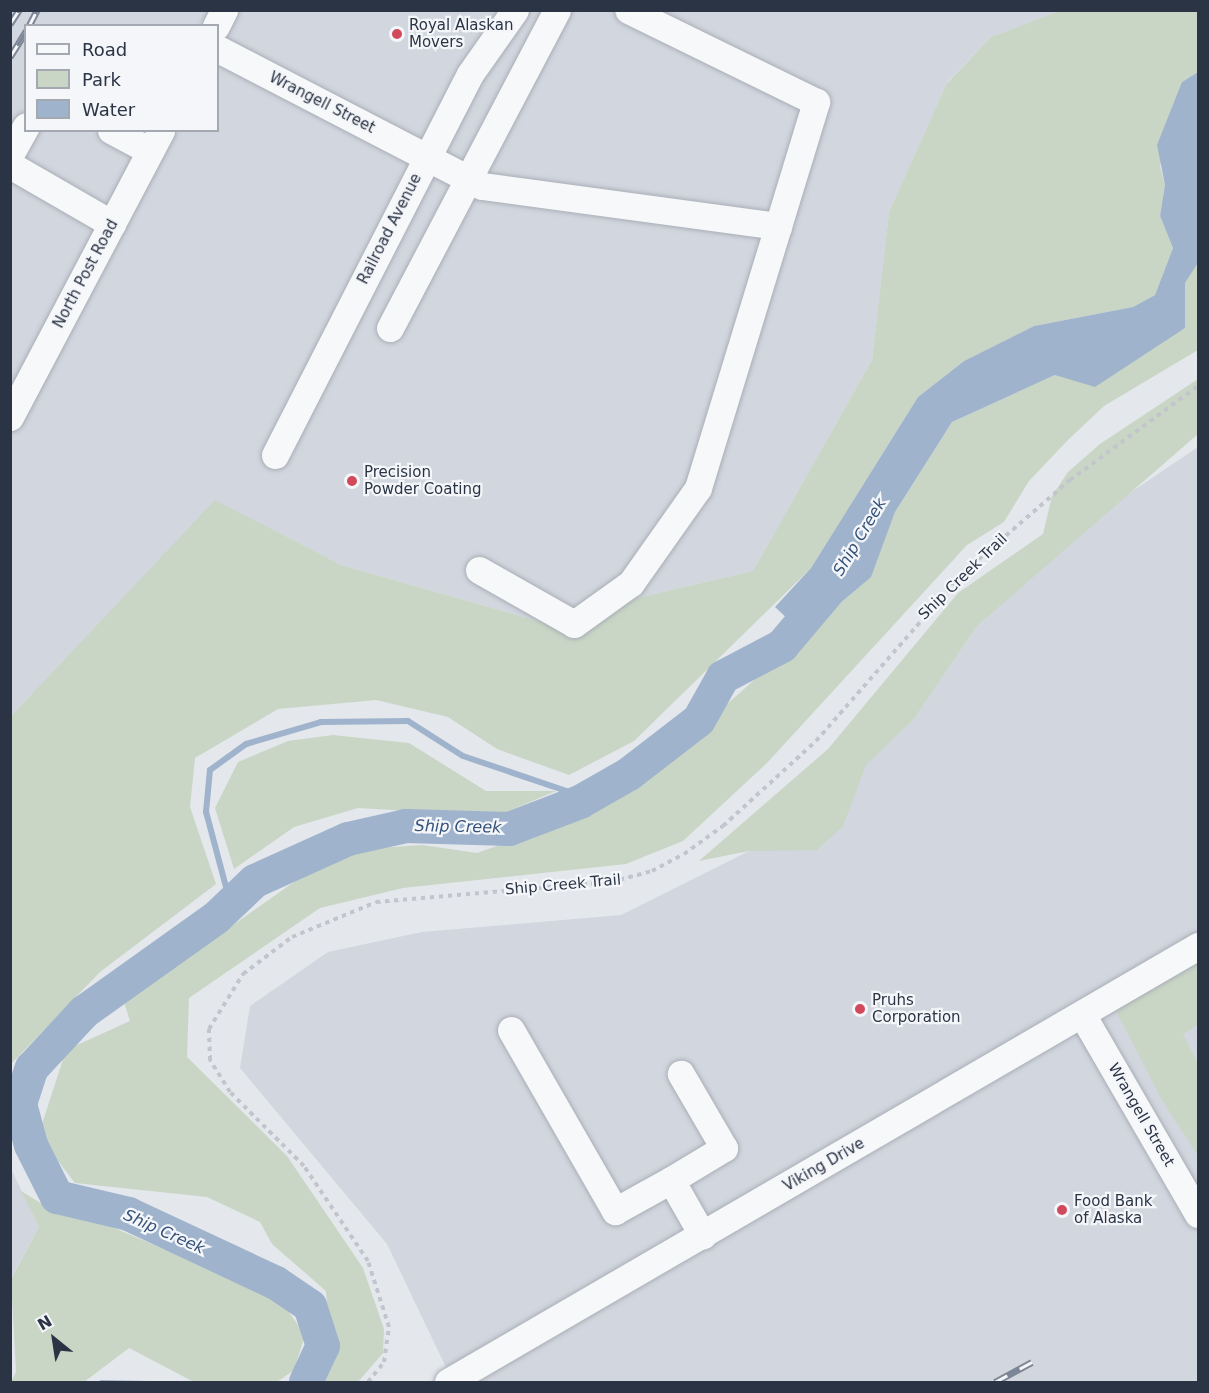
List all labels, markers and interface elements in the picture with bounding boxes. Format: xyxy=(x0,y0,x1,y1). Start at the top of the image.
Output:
place label: Royal Alaskan Movers xyxy=(409,16,513,51)
legend xyxy=(24,24,219,132)
marker: Royal Alaskan Movers xyxy=(390,27,404,41)
text: Road xyxy=(82,39,127,60)
text: Park xyxy=(82,69,121,90)
street label: Wrangell Street xyxy=(266,69,378,137)
text: Water xyxy=(82,99,135,120)
street label: Railroad Avenue xyxy=(354,171,426,287)
street label: North Post Road xyxy=(50,217,122,331)
place label: Precision Powder Coating xyxy=(364,463,482,498)
marker: Precision Powder Coating xyxy=(345,474,359,488)
water label: Ship Creek xyxy=(829,495,891,579)
street label: Ship Creek Trail xyxy=(915,530,1011,624)
water label: Ship Creek xyxy=(414,817,502,837)
street label: Ship Creek Trail xyxy=(504,871,622,899)
place label: Pruhs Corporation xyxy=(872,991,961,1026)
marker: Pruhs Corporation xyxy=(853,1002,867,1016)
street label: Wrangell Street xyxy=(1104,1060,1178,1170)
street label: Viking Drive xyxy=(780,1135,868,1195)
place label: Food Bank of Alaska xyxy=(1074,1192,1152,1227)
marker: Food Bank of Alaska xyxy=(1055,1203,1069,1217)
water label: Ship Creek xyxy=(120,1206,208,1258)
north arrow xyxy=(24,1309,84,1369)
text: N xyxy=(34,1311,55,1335)

